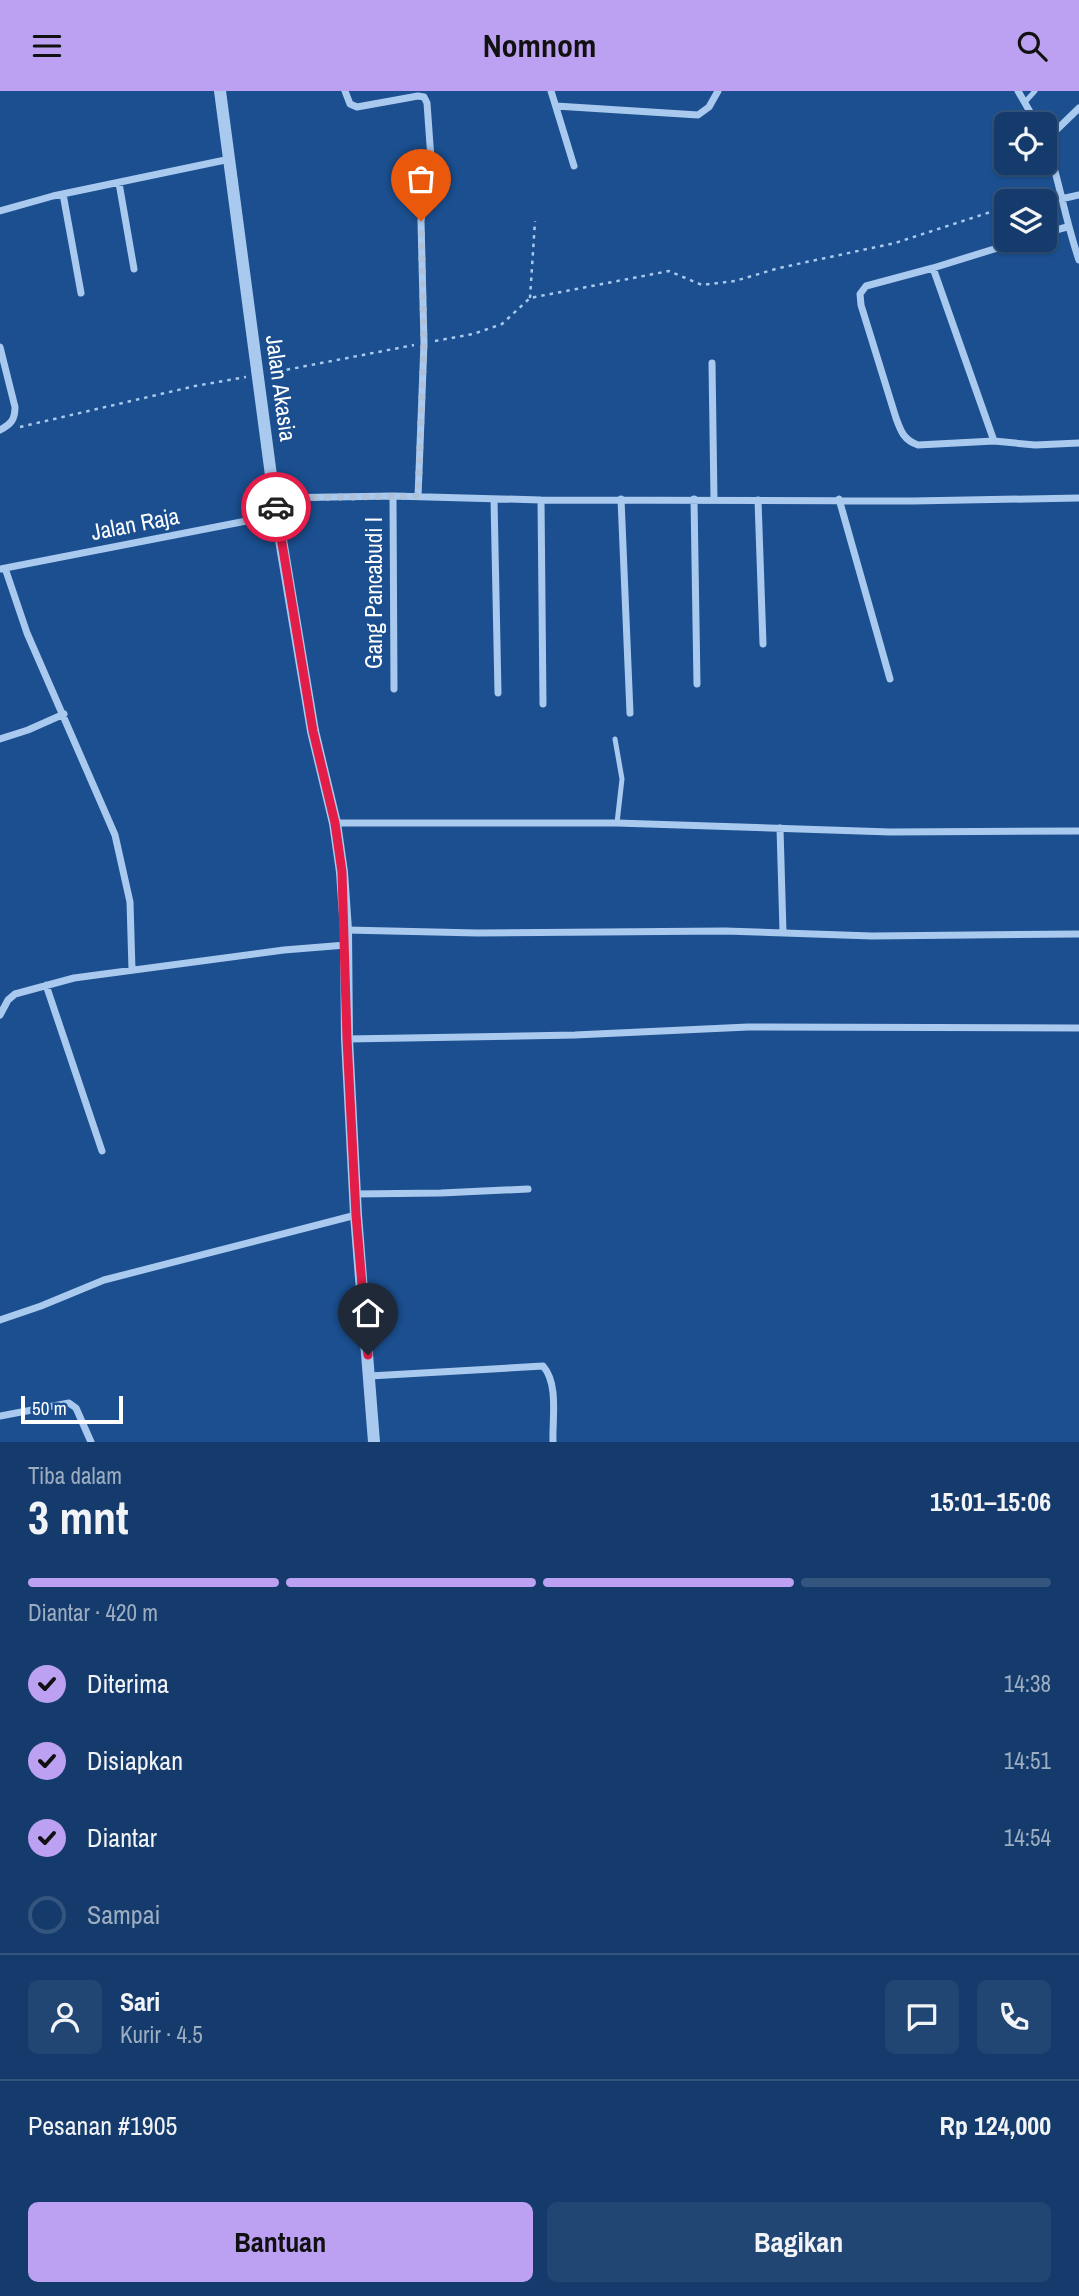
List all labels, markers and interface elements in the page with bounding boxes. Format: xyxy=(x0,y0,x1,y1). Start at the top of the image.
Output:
text: Nomnom xyxy=(483,24,596,67)
icon: menu xyxy=(28,27,66,65)
icon: search xyxy=(1013,27,1051,65)
map controls xyxy=(994,112,1057,252)
button: locate xyxy=(994,112,1057,175)
pin xyxy=(391,149,451,221)
icon: bag xyxy=(402,160,440,198)
button: layers xyxy=(994,189,1057,252)
street label: Jalan Akasia xyxy=(259,333,304,444)
courier xyxy=(241,472,311,542)
icon: car xyxy=(257,488,295,526)
street label: Jalan Raja xyxy=(88,500,182,547)
street label: Gang Pancabudi I xyxy=(358,517,389,669)
pin xyxy=(338,1283,398,1355)
icon: home xyxy=(349,1294,387,1332)
scale bar xyxy=(21,1393,122,1425)
text: 50 m xyxy=(32,1395,67,1421)
text: Tiba dalam xyxy=(28,1460,122,1491)
text: 15:01–15:06 xyxy=(930,1484,1051,1519)
text: 3 mnt xyxy=(28,1486,129,1548)
text: Diantar · 420 m xyxy=(28,1597,158,1628)
icon: check xyxy=(28,1665,66,1703)
text: Diterima xyxy=(87,1666,169,1701)
text: 14:38 xyxy=(1004,1668,1051,1699)
icon: check xyxy=(28,1742,66,1780)
text: Disiapkan xyxy=(87,1743,183,1778)
text: 14:51 xyxy=(1004,1745,1051,1776)
icon: check xyxy=(28,1819,66,1857)
text: Diantar xyxy=(87,1820,157,1855)
text: 14:54 xyxy=(1004,1822,1051,1853)
text: Sampai xyxy=(87,1897,160,1932)
button: person xyxy=(28,1980,102,2054)
button: chat xyxy=(885,1980,959,2054)
button: phone xyxy=(977,1980,1051,2054)
text: Sari xyxy=(120,1984,160,2019)
text: Kurir · 4.5 xyxy=(120,2019,203,2050)
text: Pesanan #1905 xyxy=(28,2108,177,2143)
text: Rp 124,000 xyxy=(940,2108,1051,2143)
button: Bantuan xyxy=(28,2202,533,2282)
button: Bagikan xyxy=(547,2202,1051,2282)

